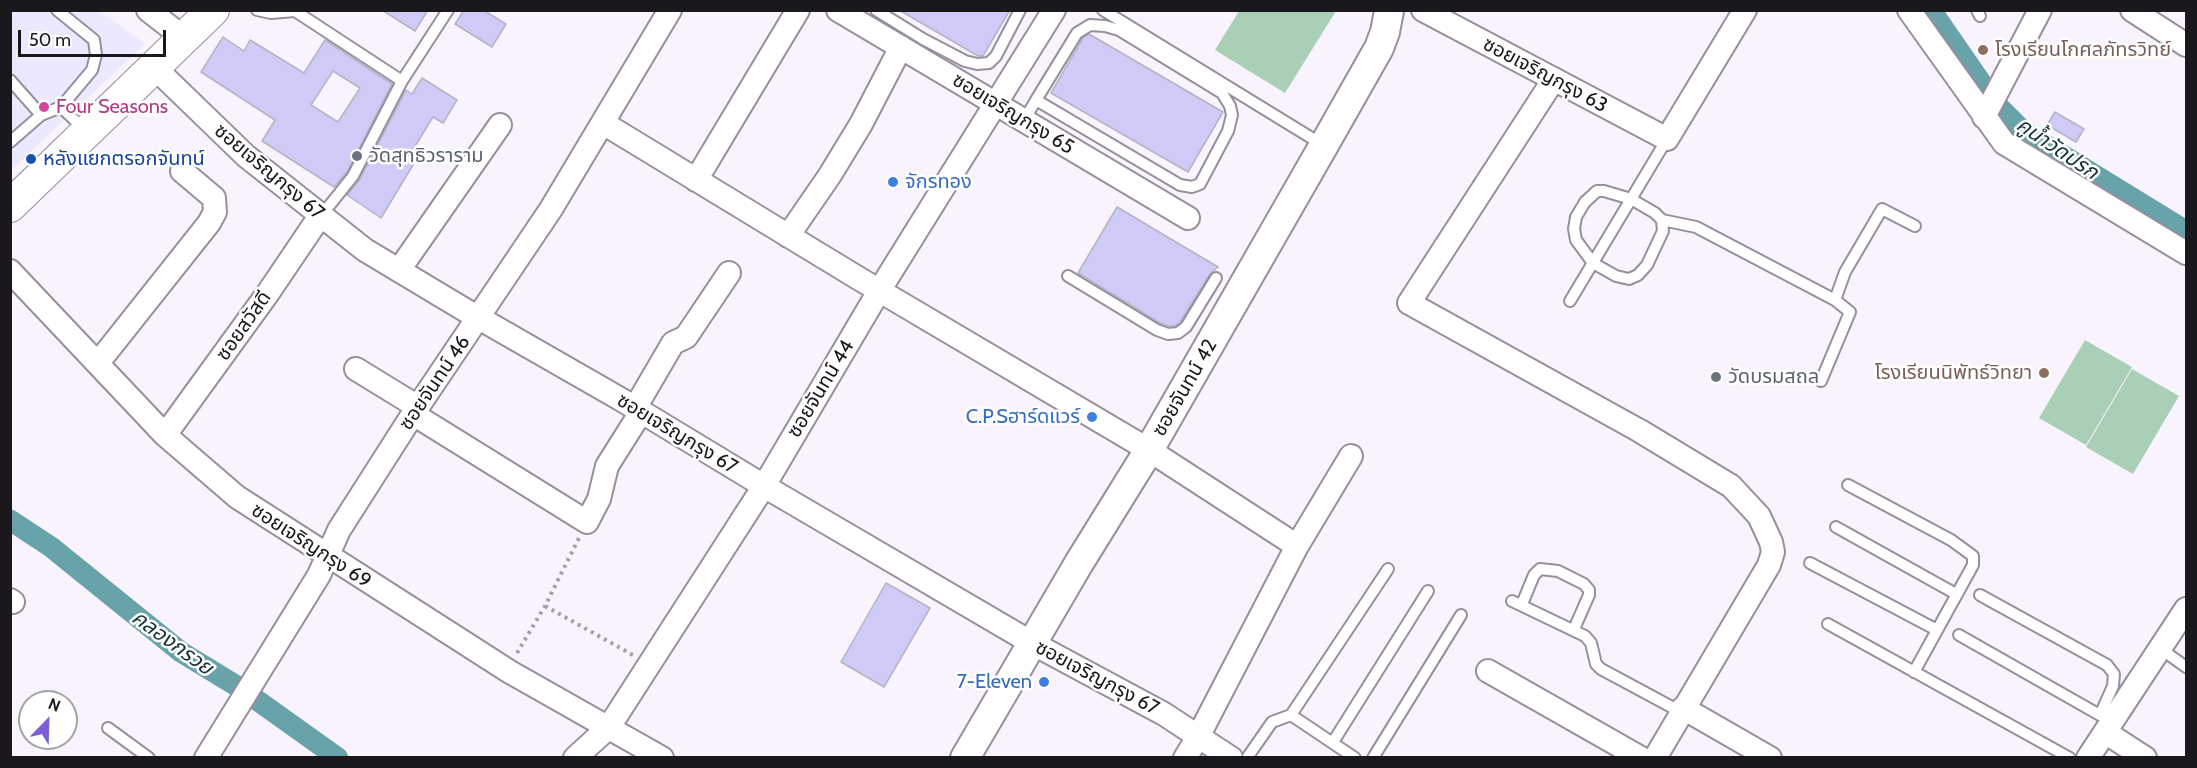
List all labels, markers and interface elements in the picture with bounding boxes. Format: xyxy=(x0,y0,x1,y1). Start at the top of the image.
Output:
scale bar xyxy=(21,18,170,56)
text: 50 m xyxy=(29,29,71,51)
street label: ซอยเจริญกรุง 63 xyxy=(1479,32,1611,118)
place label: โรงเรียนโกศลภัทรวิทย์ xyxy=(1995,38,2171,62)
marker: โรงเรียนโกศลภัทรวิทย์ xyxy=(1976,43,1990,57)
street label: ซอยเจริญกรุง 65 xyxy=(948,68,1078,160)
place label: Four Seasons xyxy=(56,95,168,119)
marker: Four Seasons xyxy=(37,100,51,114)
water label: คูน้ำวัดปรก xyxy=(2011,113,2103,185)
street label: ซอยเจริญกรุง 67 xyxy=(209,119,329,225)
place label: วัดสุทธิวราราม xyxy=(369,144,484,168)
place label: หลังแยกตรอกจันทน์ xyxy=(43,147,205,171)
marker: วัดสุทธิวราราม xyxy=(350,149,364,163)
marker: หลังแยกตรอกจันทน์ xyxy=(24,152,38,166)
place label: จักรทอง xyxy=(905,170,972,194)
marker: จักรทอง xyxy=(886,175,900,189)
street label: ซอยสวัสดี xyxy=(211,287,277,365)
street label: ซอยจันทน์ 46 xyxy=(395,331,475,435)
street label: ซอยจันทน์ 42 xyxy=(1148,335,1222,441)
street label: ซอยจันทน์ 44 xyxy=(783,336,859,442)
place label: โรงเรียนนิพัทธ์วิทยา xyxy=(1875,361,2032,385)
place label: วัดบรมสถล xyxy=(1728,365,1819,389)
marker: โรงเรียนนิพัทธ์วิทยา xyxy=(2037,366,2051,380)
marker: วัดบรมสถล xyxy=(1709,370,1723,384)
street label: ซอยเจริญกรุง 67 xyxy=(612,389,742,479)
place label: C.P.Sฮาร์ดแวร์ xyxy=(966,405,1080,429)
marker: C.P.Sฮาร์ดแวร์ xyxy=(1085,410,1099,424)
street label: ซอยเจริญกรุง 69 xyxy=(247,498,375,594)
water label: คลองกรวย xyxy=(127,605,217,681)
street label: ซอยเจริญกรุง 67 xyxy=(1031,635,1163,721)
place label: 7-Eleven xyxy=(957,670,1032,694)
marker: 7-Eleven xyxy=(1037,675,1051,689)
north arrow xyxy=(18,690,78,750)
text: N xyxy=(46,694,63,716)

